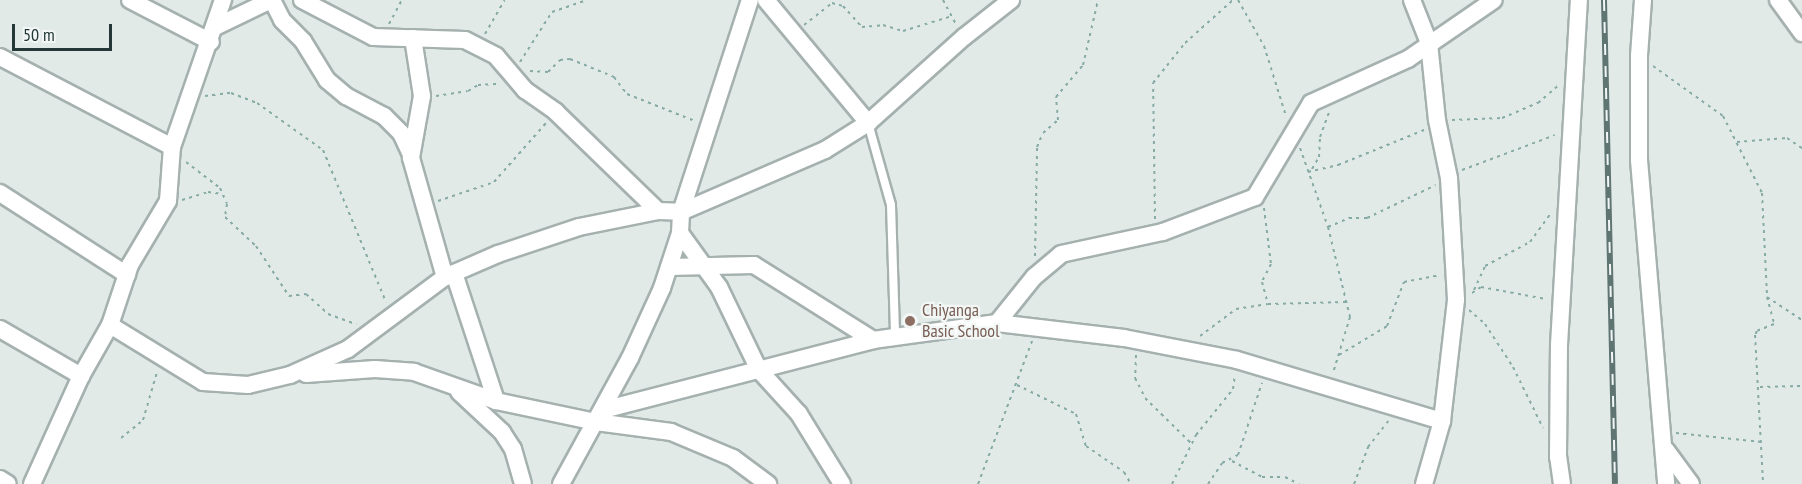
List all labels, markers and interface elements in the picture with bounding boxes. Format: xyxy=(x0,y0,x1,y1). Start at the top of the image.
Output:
scale bar xyxy=(15,12,116,50)
text: 50 m xyxy=(23,23,55,46)
place label: Chiyanga Basic School xyxy=(922,300,1000,342)
marker: Chiyanga Basic School xyxy=(903,314,917,328)

